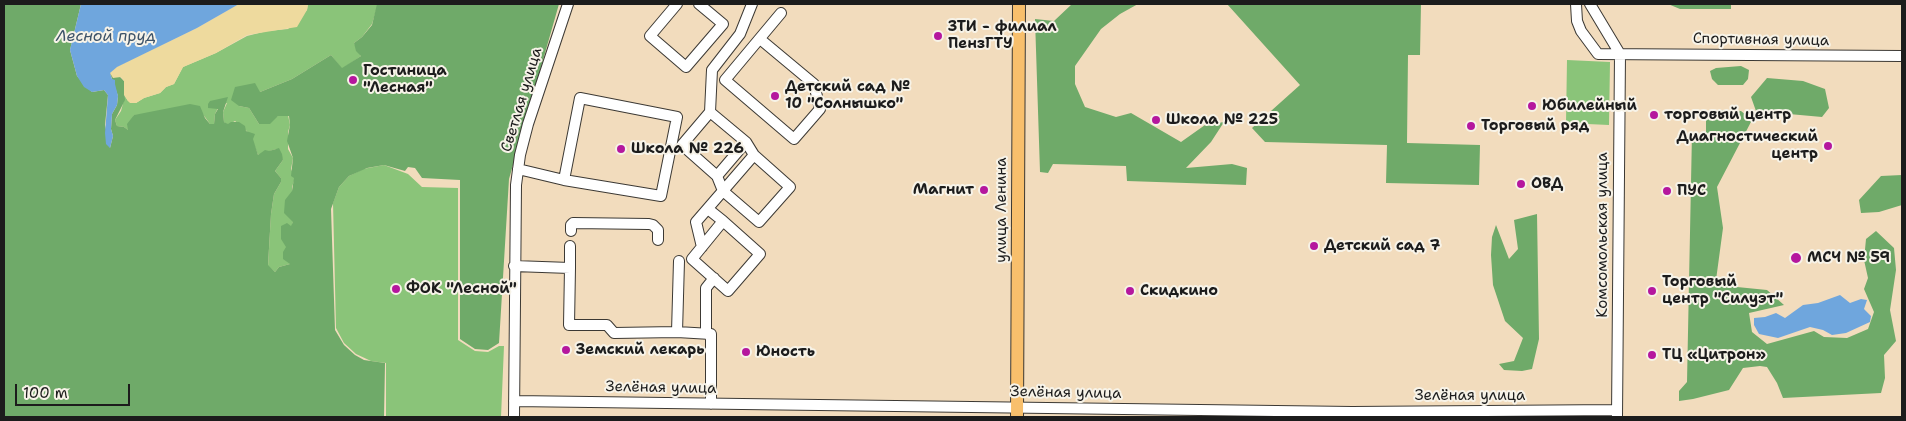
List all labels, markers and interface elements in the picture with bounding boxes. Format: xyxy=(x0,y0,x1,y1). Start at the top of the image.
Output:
place label: ЗТИ - филиал ПензГТУ xyxy=(948,18,1057,53)
water label: Лесной пруд xyxy=(56,27,156,47)
marker: ЗТИ - филиал ПензГТУ xyxy=(932,30,944,42)
street label: Спортивная улица xyxy=(1693,30,1829,50)
street label: Светлая улица xyxy=(498,46,546,154)
place label: Гостиница "Лесная" xyxy=(363,62,447,97)
marker: Гостиница "Лесная" xyxy=(347,74,359,86)
place label: Детский сад № 10 "Солнышко" xyxy=(785,78,910,113)
marker: Детский сад № 10 "Солнышко" xyxy=(769,90,781,102)
place label: Юбилейный xyxy=(1542,97,1637,115)
marker: Юбилейный xyxy=(1526,100,1538,112)
place label: торговый центр xyxy=(1664,106,1791,124)
marker: торговый центр xyxy=(1648,109,1660,121)
place label: Школа № 225 xyxy=(1166,111,1278,129)
marker: Школа № 225 xyxy=(1150,114,1162,126)
place label: Торговый ряд xyxy=(1481,117,1589,135)
marker: Торговый ряд xyxy=(1465,120,1477,132)
place label: Диагностический центр xyxy=(1676,128,1818,163)
place label: Школа № 226 xyxy=(631,140,744,158)
marker: Диагностический центр xyxy=(1822,140,1834,152)
marker: Школа № 226 xyxy=(615,143,627,155)
street label: Комсомольская улица xyxy=(1594,152,1612,318)
street label: улица Ленина xyxy=(993,157,1011,263)
place label: ОВД xyxy=(1531,175,1563,193)
marker: ОВД xyxy=(1515,178,1527,190)
place label: Магнит xyxy=(913,181,974,199)
place label: ПУС xyxy=(1677,182,1706,200)
marker: Магнит xyxy=(978,184,990,196)
marker: ПУС xyxy=(1661,185,1673,197)
place label: Детский сад 7 xyxy=(1324,237,1440,255)
marker: Детский сад 7 xyxy=(1308,240,1320,252)
place label: МСЧ № 59 xyxy=(1807,249,1890,267)
marker: МСЧ № 59 xyxy=(1789,251,1803,265)
place label: Торговый центр "Силуэт" xyxy=(1662,273,1783,308)
place label: ФОК "Лесной" xyxy=(406,280,517,298)
place label: Скидкино xyxy=(1140,282,1218,300)
marker: ФОК "Лесной" xyxy=(390,283,402,295)
marker: Скидкино xyxy=(1124,285,1136,297)
marker: Торговый центр "Силуэт" xyxy=(1646,285,1658,297)
place label: Земский лекарь xyxy=(576,341,705,359)
place label: Юность xyxy=(756,343,815,361)
marker: Земский лекарь xyxy=(560,344,572,356)
marker: Юность xyxy=(740,346,752,358)
place label: ТЦ «Цитрон» xyxy=(1662,346,1766,364)
marker: ТЦ «Цитрон» xyxy=(1646,349,1658,361)
scale bar xyxy=(18,374,132,406)
street label: Зелёная улица xyxy=(605,378,717,398)
text: 100 m xyxy=(23,383,68,403)
street label: Зелёная улица xyxy=(1010,383,1122,403)
street label: Зелёная улица xyxy=(1415,387,1525,405)

